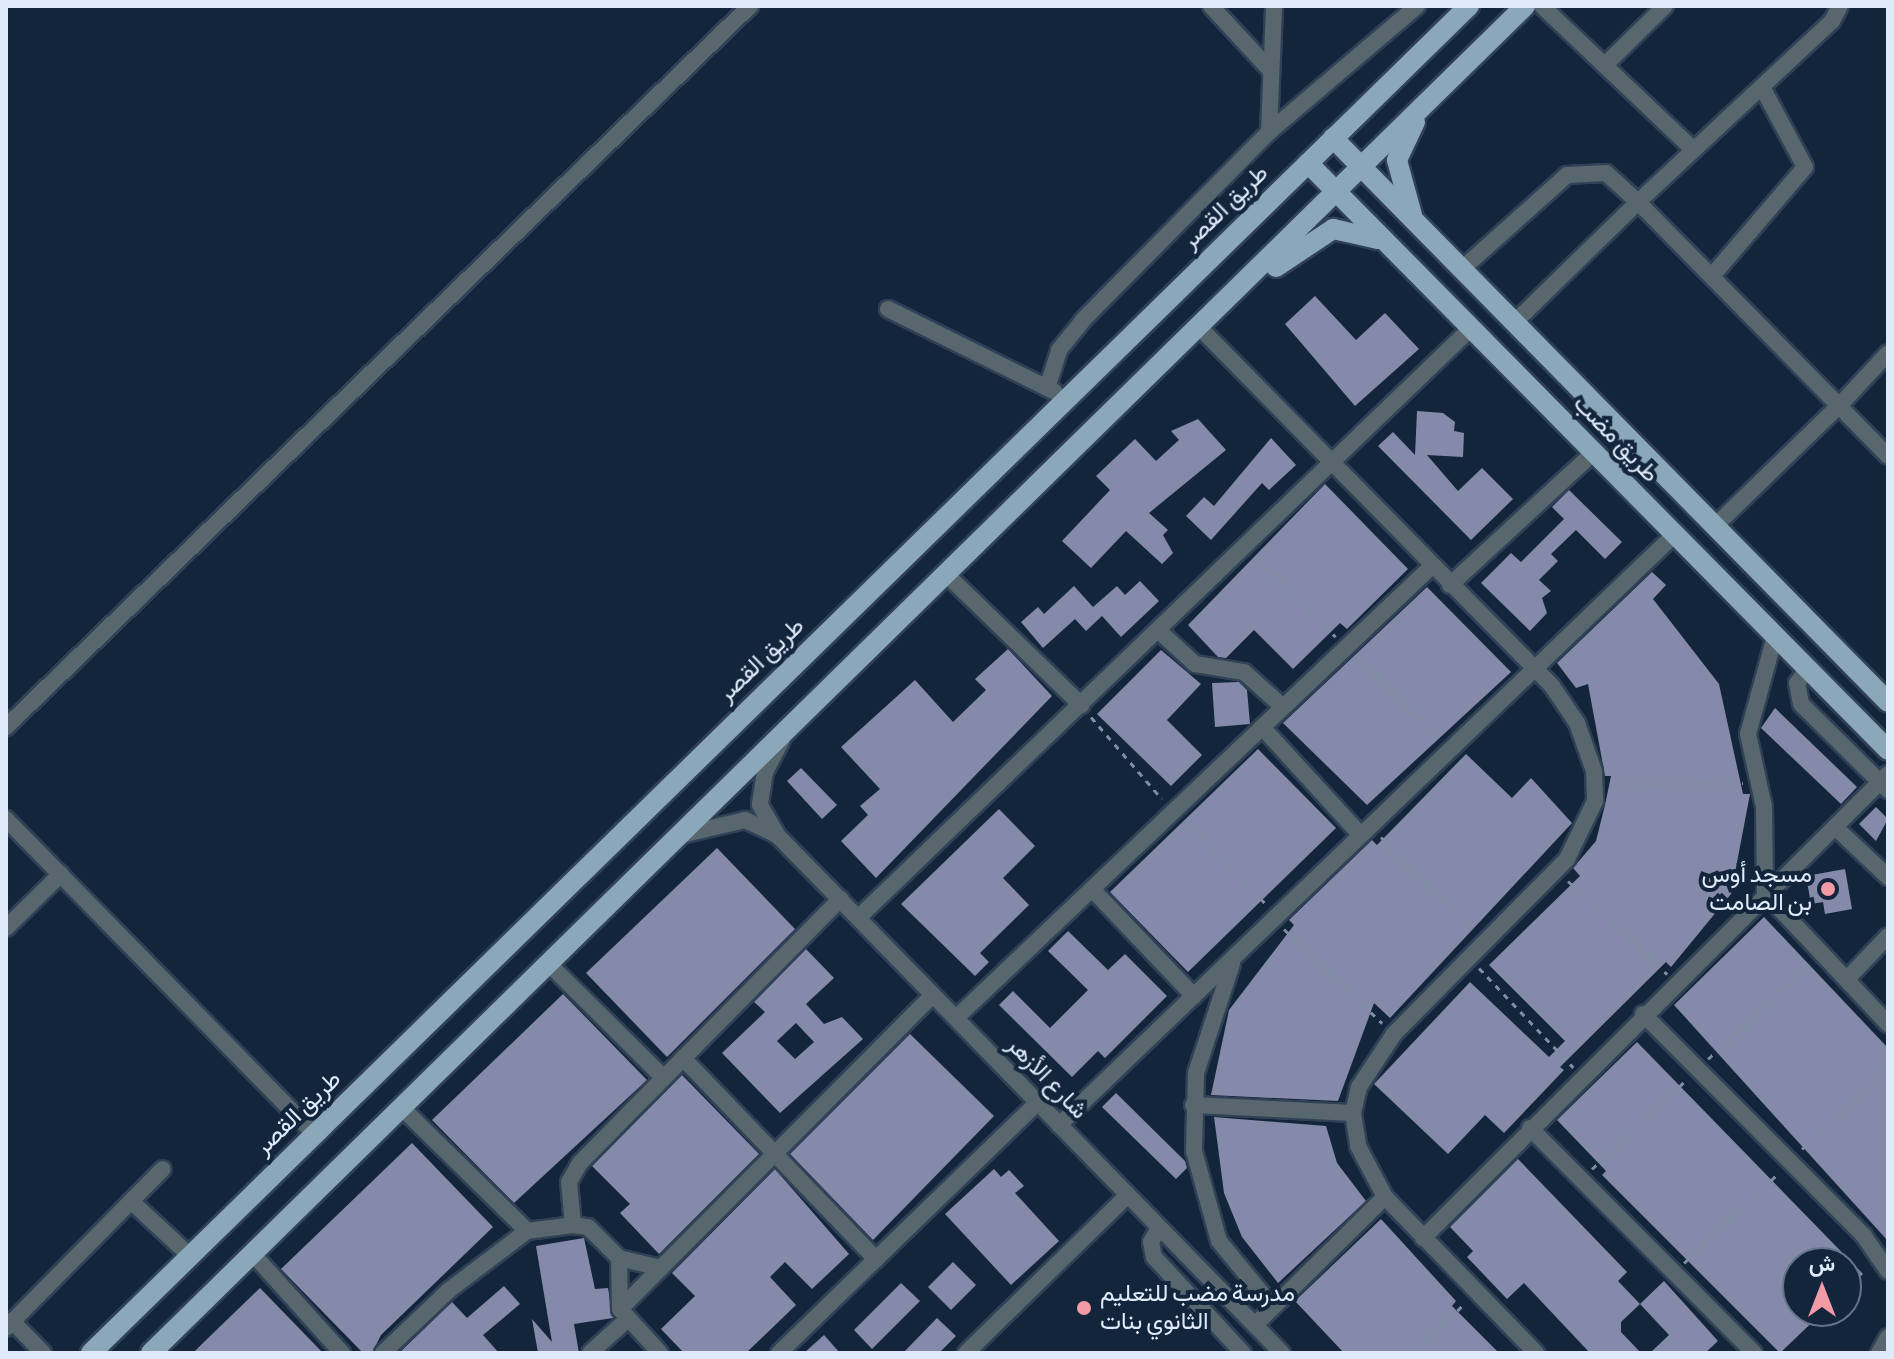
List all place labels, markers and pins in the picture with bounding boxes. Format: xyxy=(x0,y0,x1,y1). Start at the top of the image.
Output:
place label: مسجد أوس بن الصامت xyxy=(1701,861,1812,917)
marker: مسجد أوس بن الصامت xyxy=(1819,880,1837,898)
place label: مدرسة مضب للتعليم الثانوي بنات xyxy=(1100,1280,1295,1336)
marker: مدرسة مضب للتعليم الثانوي بنات xyxy=(1075,1299,1093,1317)

